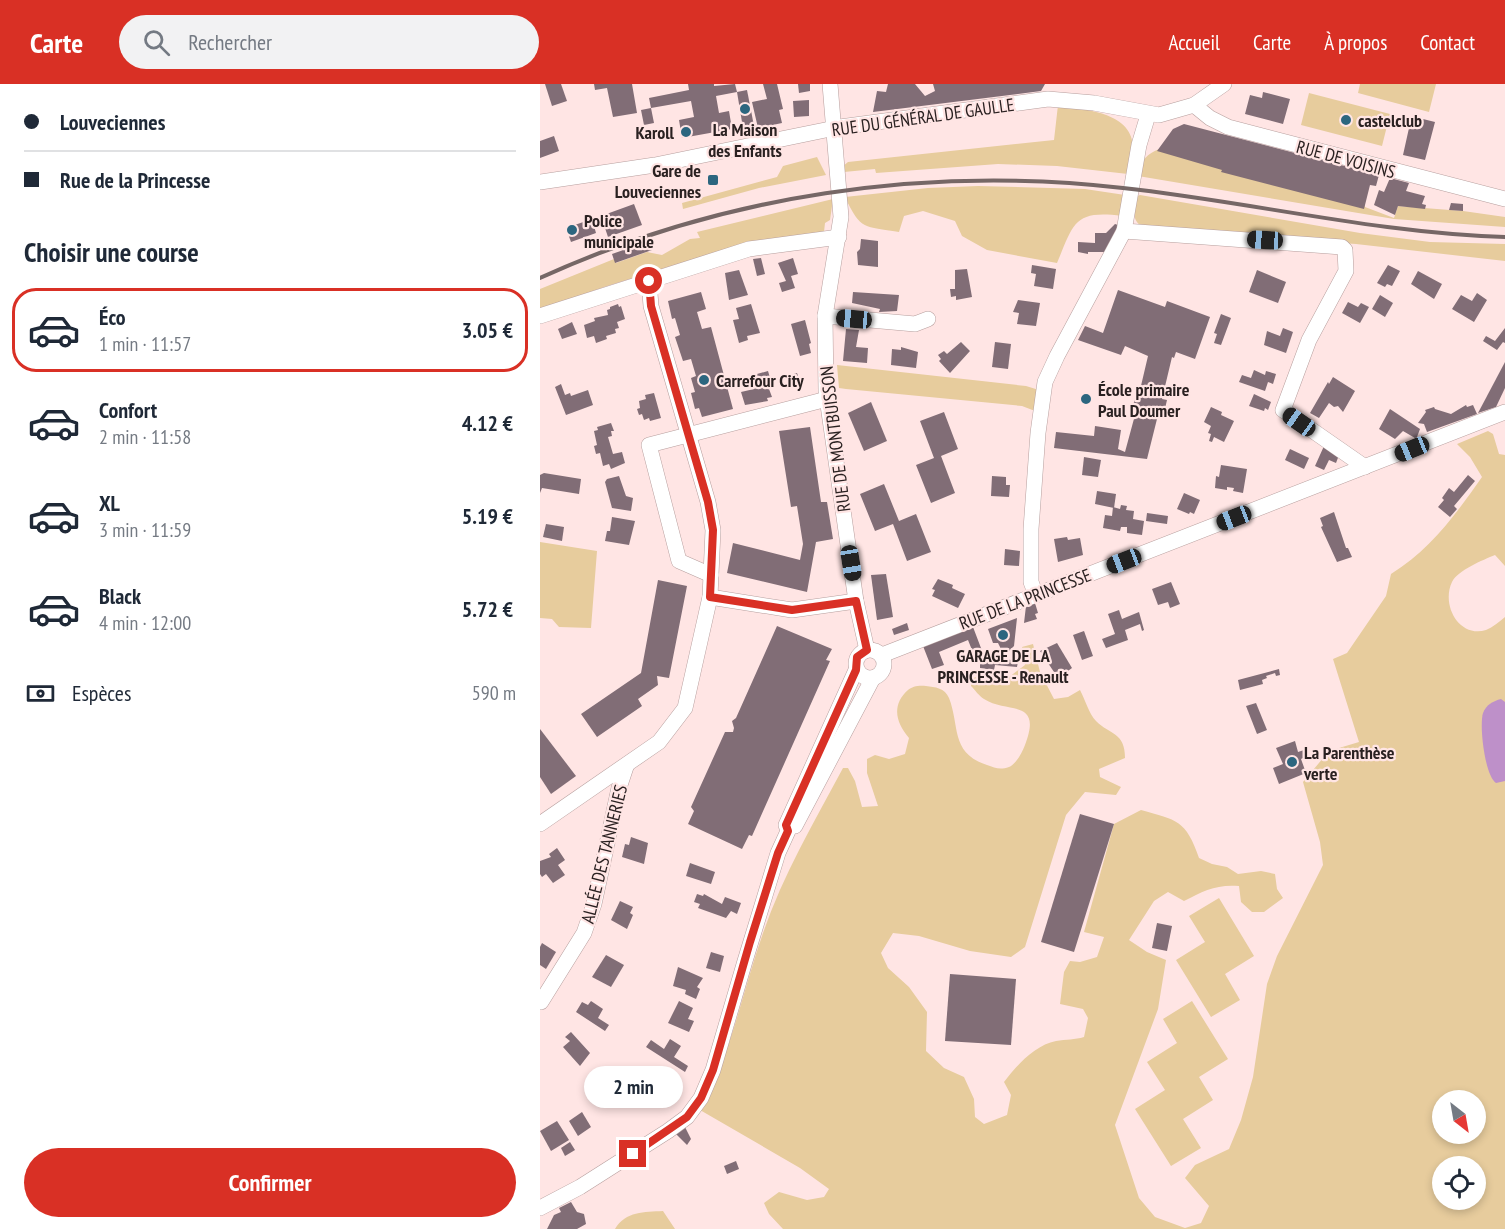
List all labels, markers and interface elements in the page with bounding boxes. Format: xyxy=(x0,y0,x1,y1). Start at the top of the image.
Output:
search box xyxy=(119,15,539,69)
text: Carte xyxy=(30,24,83,61)
icon: search xyxy=(140,26,173,59)
text: Rechercher xyxy=(188,28,272,56)
text: Accueil xyxy=(1168,29,1220,56)
text: Carte xyxy=(1253,29,1291,56)
text: À propos xyxy=(1324,29,1387,56)
text: Contact xyxy=(1420,29,1475,56)
street label: RUE DU GÉNÉRAL DE GAULLE xyxy=(830,93,1016,141)
marker: La Maison des Enfants xyxy=(738,102,752,116)
text: Louveciennes xyxy=(60,108,165,136)
place label: castelclub xyxy=(1358,109,1422,132)
marker: castelclub xyxy=(1339,113,1353,127)
place label: La Maison des Enfants xyxy=(708,118,782,162)
place label: Karoll xyxy=(635,121,675,144)
marker: Karoll xyxy=(679,125,693,139)
street label: RUE DE VOISINS xyxy=(1294,135,1398,183)
place label: Gare de Louveciennes xyxy=(615,159,701,203)
text: Rue de la Princesse xyxy=(60,166,210,194)
marker: Gare de Louveciennes xyxy=(706,173,720,187)
place label: Police municipale xyxy=(584,209,654,253)
marker: Police municipale xyxy=(565,223,579,237)
car xyxy=(1247,230,1283,250)
text: Choisir une course xyxy=(24,235,199,269)
route start xyxy=(635,267,662,294)
icon: car xyxy=(27,303,81,357)
text: Éco xyxy=(99,303,126,331)
car xyxy=(835,308,873,330)
text: 3.05 € xyxy=(462,316,513,344)
text: 1 min · 11:57 xyxy=(99,331,191,357)
street label: RUE DE MONTBUISSON xyxy=(815,365,855,513)
place label: Carrefour City xyxy=(716,369,804,392)
marker: Carrefour City xyxy=(697,373,711,387)
place label: École primaire Paul Doumer xyxy=(1098,378,1190,422)
marker: École primaire Paul Doumer xyxy=(1079,392,1093,406)
icon: car xyxy=(27,396,81,450)
text: Confort xyxy=(99,396,157,424)
car xyxy=(1279,404,1319,440)
text: 4.12 € xyxy=(462,409,513,437)
text: 2 min · 11:58 xyxy=(99,424,191,450)
car xyxy=(1392,434,1432,464)
icon: car xyxy=(27,489,81,543)
text: XL xyxy=(99,489,120,517)
text: 5.19 € xyxy=(462,502,513,530)
car xyxy=(1214,503,1254,533)
text: 3 min · 11:59 xyxy=(99,517,191,543)
car xyxy=(839,544,863,582)
car xyxy=(1104,546,1144,576)
street label: RUE DE LA PRINCESSE xyxy=(956,563,1094,635)
icon: car xyxy=(27,582,81,636)
text: Black xyxy=(99,582,141,610)
text: 5.72 € xyxy=(462,595,513,623)
text: 4 min · 12:00 xyxy=(99,610,191,636)
marker: GARAGE DE LA PRINCESSE - Renault xyxy=(996,628,1010,642)
place label: GARAGE DE LA PRINCESSE - Renault xyxy=(937,644,1069,688)
icon: cash xyxy=(24,677,57,710)
text: Espèces xyxy=(72,679,131,707)
text: 590 m xyxy=(472,680,516,706)
place label: La Parenthèse verte xyxy=(1303,741,1395,785)
marker: La Parenthèse verte xyxy=(1285,755,1299,769)
street label: ALLÉE DES TANNERIES xyxy=(576,782,632,926)
callout: 2 min xyxy=(584,1067,682,1109)
text: 2 min xyxy=(613,1074,654,1100)
north arrow xyxy=(1432,1090,1486,1144)
map controls xyxy=(1432,1090,1486,1210)
route end xyxy=(619,1140,646,1167)
button: Confirmer xyxy=(24,1148,516,1217)
button: locate xyxy=(1432,1156,1486,1210)

